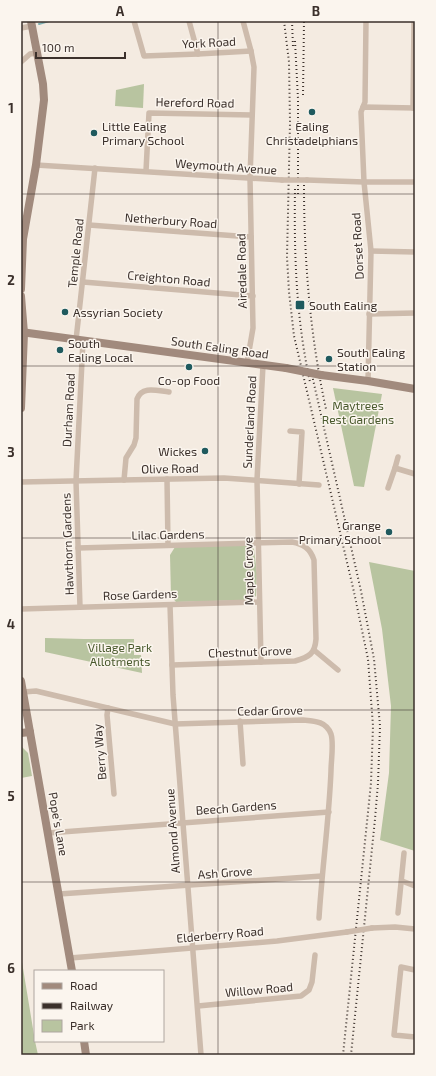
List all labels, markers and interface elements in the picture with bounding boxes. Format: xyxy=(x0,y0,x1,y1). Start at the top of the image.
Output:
text: A xyxy=(116,3,125,19)
text: B xyxy=(312,3,320,19)
scale bar xyxy=(36,34,125,60)
street label: York Road xyxy=(182,34,236,50)
text: 100 m xyxy=(42,40,74,54)
street label: Hereford Road xyxy=(156,94,234,110)
text: 1 xyxy=(8,100,14,116)
marker: Ealing Christadelphians xyxy=(307,107,317,117)
place label: Little Ealing Primary School xyxy=(102,119,185,147)
place label: Ealing Christadelphians xyxy=(266,119,358,147)
marker: Little Ealing Primary School xyxy=(89,128,99,138)
street label: Weymouth Avenue xyxy=(175,155,277,177)
street label: Netherbury Road xyxy=(124,210,218,230)
street label: Dorset Road xyxy=(348,212,366,280)
street label: Temple Road xyxy=(64,218,86,288)
street label: Airedale Road xyxy=(233,233,249,309)
street label: Creighton Road xyxy=(127,267,211,289)
text: 2 xyxy=(7,272,15,288)
place label: South Ealing xyxy=(309,298,377,312)
marker: South Ealing xyxy=(294,299,306,311)
place label: Assyrian Society xyxy=(73,305,163,319)
marker: Assyrian Society xyxy=(60,307,70,317)
street label: South Ealing Road xyxy=(170,333,270,361)
place label: South Ealing Local xyxy=(68,336,134,364)
marker: South Ealing Local xyxy=(55,345,65,355)
place label: South Ealing Station xyxy=(337,345,405,373)
marker: South Ealing Station xyxy=(324,354,334,364)
marker: Co-op Food xyxy=(184,362,194,372)
street label: Durham Road xyxy=(59,373,77,447)
place label: Co-op Food xyxy=(158,373,220,387)
street label: Sunderland Road xyxy=(240,375,258,469)
park label: Maytrees Rest Gardens xyxy=(322,398,394,426)
text: 3 xyxy=(7,444,15,460)
place label: Wickes xyxy=(158,444,197,458)
marker: Wickes xyxy=(200,446,210,456)
street label: Olive Road xyxy=(141,460,199,476)
street label: Hawthorn Gardens xyxy=(58,493,76,595)
place label: Grange Primary School xyxy=(299,518,381,546)
street label: Lilac Gardens xyxy=(131,526,205,542)
marker: Grange Primary School xyxy=(384,527,394,537)
street label: Maple Grove xyxy=(240,537,256,605)
street label: Rose Gardens xyxy=(102,586,178,602)
text: 4 xyxy=(7,616,15,632)
park label: Village Park Allotments xyxy=(88,640,152,668)
street label: Chestnut Grove xyxy=(208,643,292,659)
street label: Cedar Grove xyxy=(237,702,303,718)
street label: Berry Way xyxy=(90,723,108,781)
text: 5 xyxy=(7,788,15,804)
street label: Almond Avenue xyxy=(162,788,182,874)
street label: Pope's Lane xyxy=(46,791,72,857)
street label: Beech Gardens xyxy=(195,797,277,817)
street label: Ash Grove xyxy=(197,863,253,881)
street label: Elderberry Road xyxy=(176,923,264,945)
text: 6 xyxy=(7,960,15,976)
legend xyxy=(34,970,164,1042)
text: Road xyxy=(70,978,98,992)
street label: Willow Road xyxy=(224,979,294,999)
text: Railway xyxy=(70,998,114,1012)
text: Park xyxy=(70,1018,95,1032)

